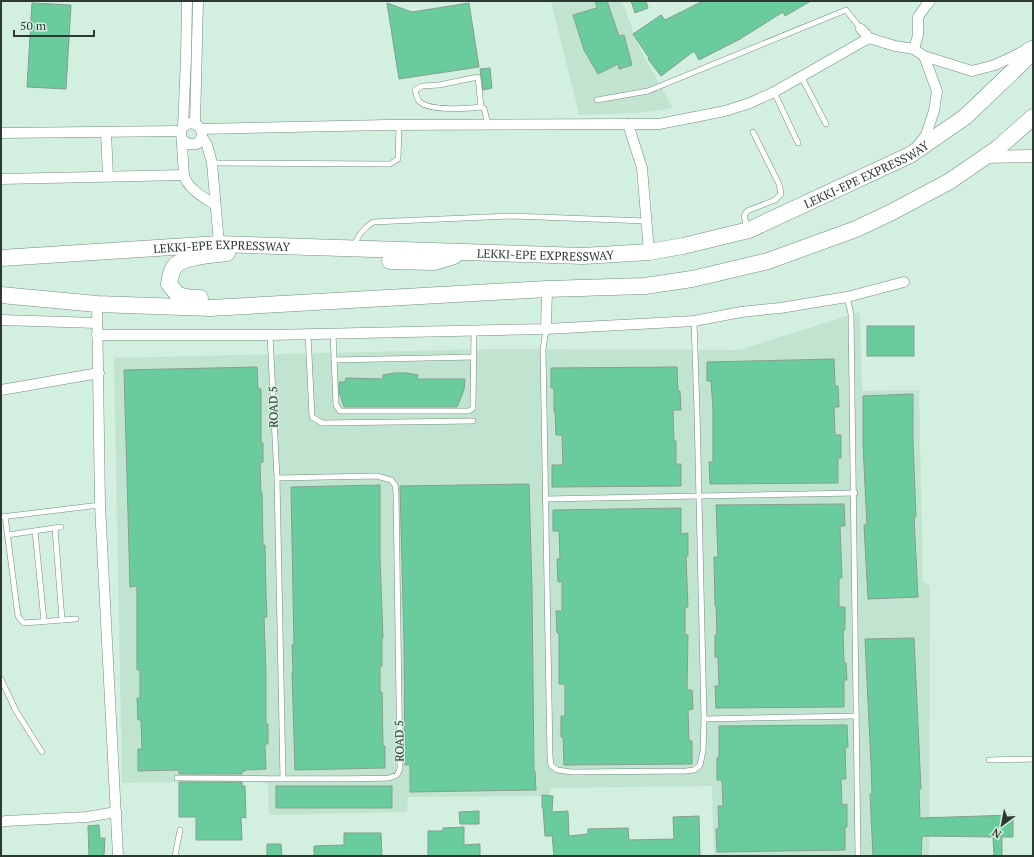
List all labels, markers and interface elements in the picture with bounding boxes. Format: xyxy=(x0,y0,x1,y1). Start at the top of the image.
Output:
scale bar xyxy=(14,12,94,38)
text: 50 m xyxy=(20,18,47,33)
street label: LEKKI-EPE EXPRESSWAY xyxy=(801,137,932,211)
street label: LEKKI-EPE EXPRESSWAY xyxy=(153,236,291,256)
street label: LEKKI-EPE EXPRESSWAY xyxy=(477,245,615,264)
street label: ROAD 5 xyxy=(265,386,281,428)
street label: ROAD 5 xyxy=(391,720,407,762)
north arrow xyxy=(982,805,1022,845)
text: N xyxy=(989,825,1004,842)

